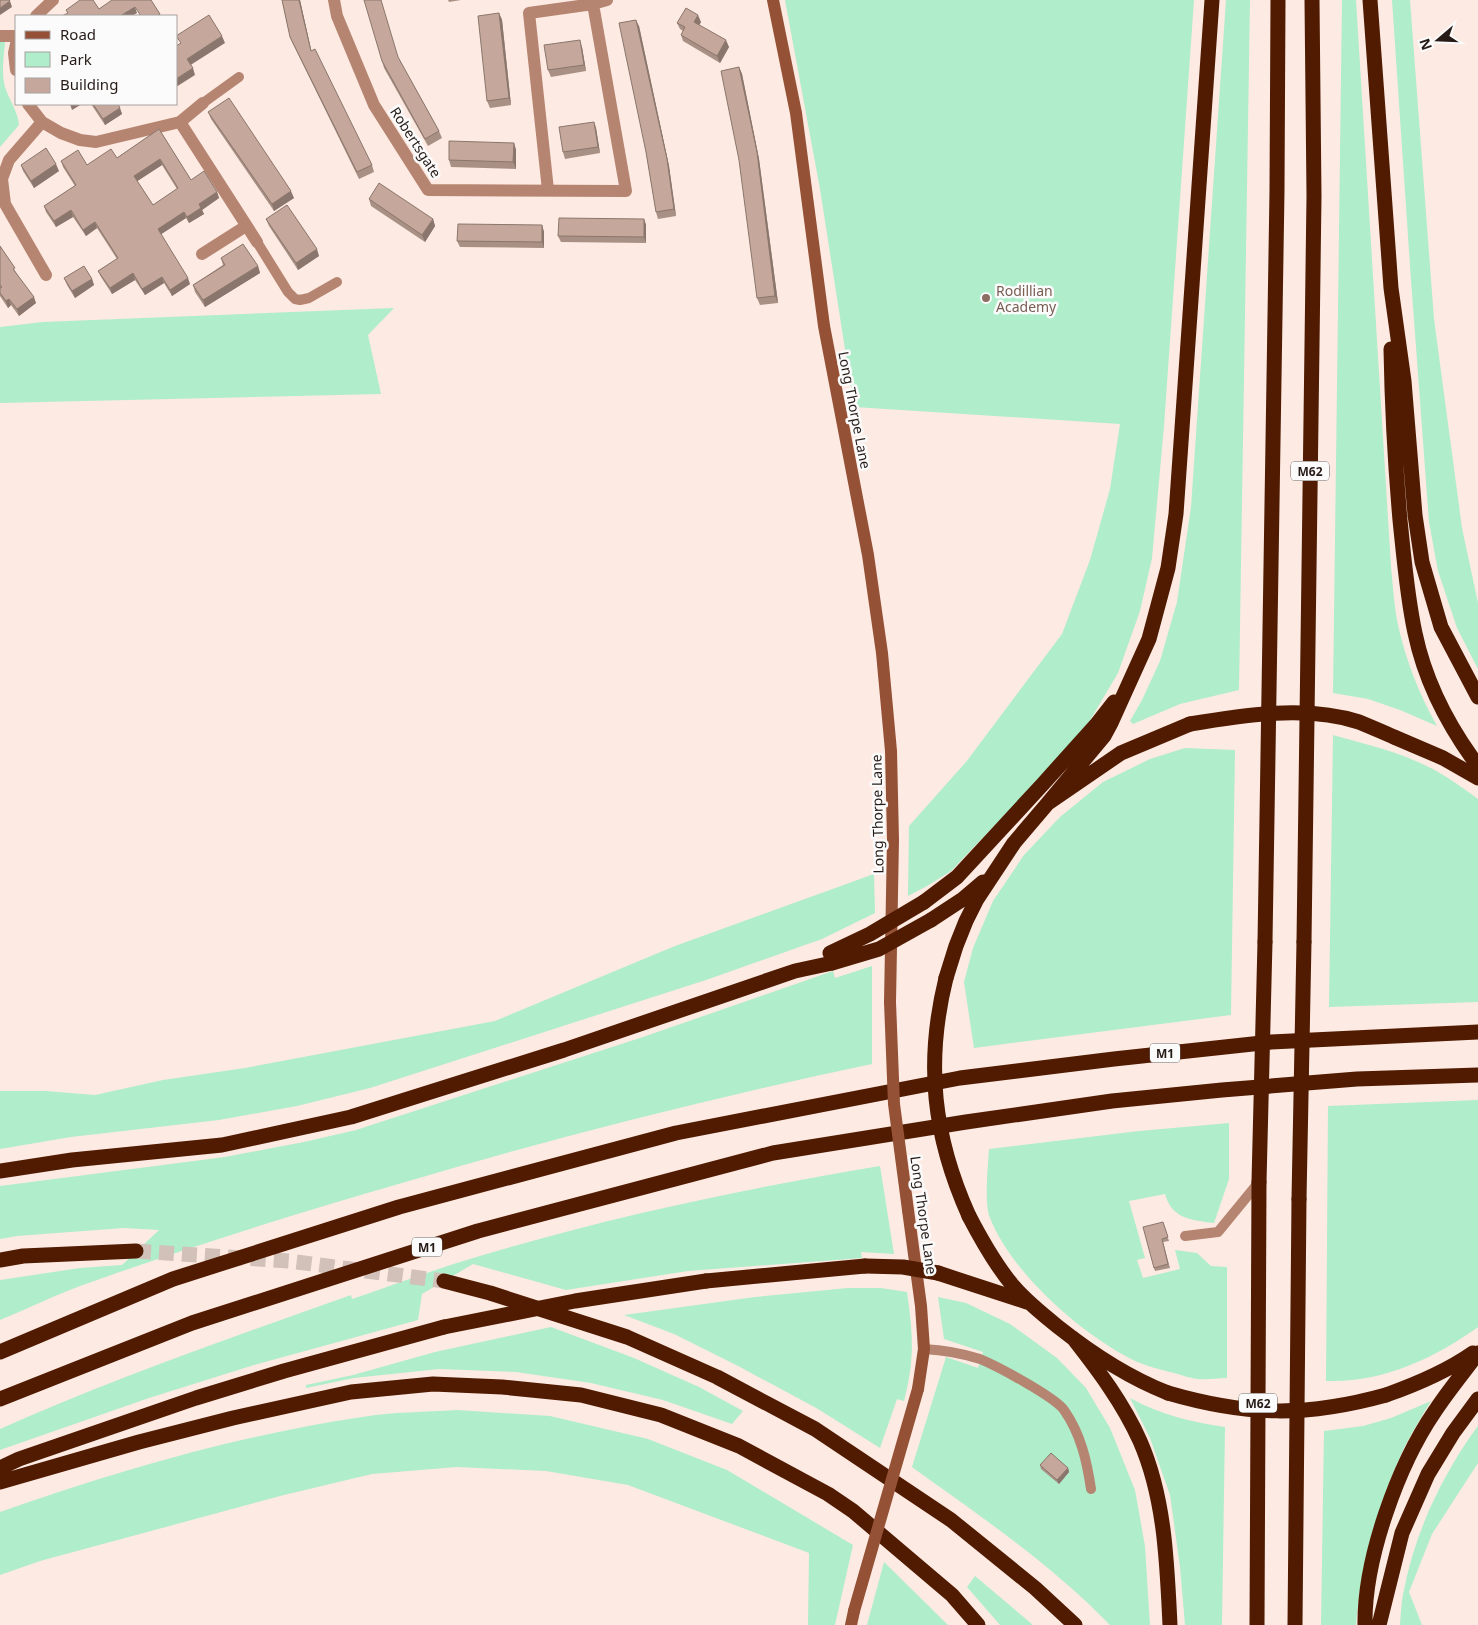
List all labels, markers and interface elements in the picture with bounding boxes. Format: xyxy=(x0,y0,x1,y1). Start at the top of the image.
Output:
legend xyxy=(15,15,178,105)
north arrow xyxy=(1413,15,1463,65)
text: Road xyxy=(60,24,96,44)
text: N xyxy=(1414,36,1436,53)
text: Park xyxy=(60,49,92,69)
text: Building xyxy=(60,74,118,94)
street label: Robertsgate xyxy=(386,103,446,181)
place label: Rodillian Academy xyxy=(996,281,1057,316)
marker: Rodillian Academy xyxy=(980,292,992,304)
street label: Long Thorpe Lane xyxy=(834,350,876,470)
road number: M62 xyxy=(1291,462,1329,481)
street label: Long Thorpe Lane xyxy=(866,754,888,874)
road number: M1 xyxy=(1150,1044,1180,1062)
street label: Long Thorpe Lane xyxy=(906,1155,942,1275)
road number: M1 xyxy=(412,1238,442,1256)
road number: M62 xyxy=(1239,1394,1277,1412)

